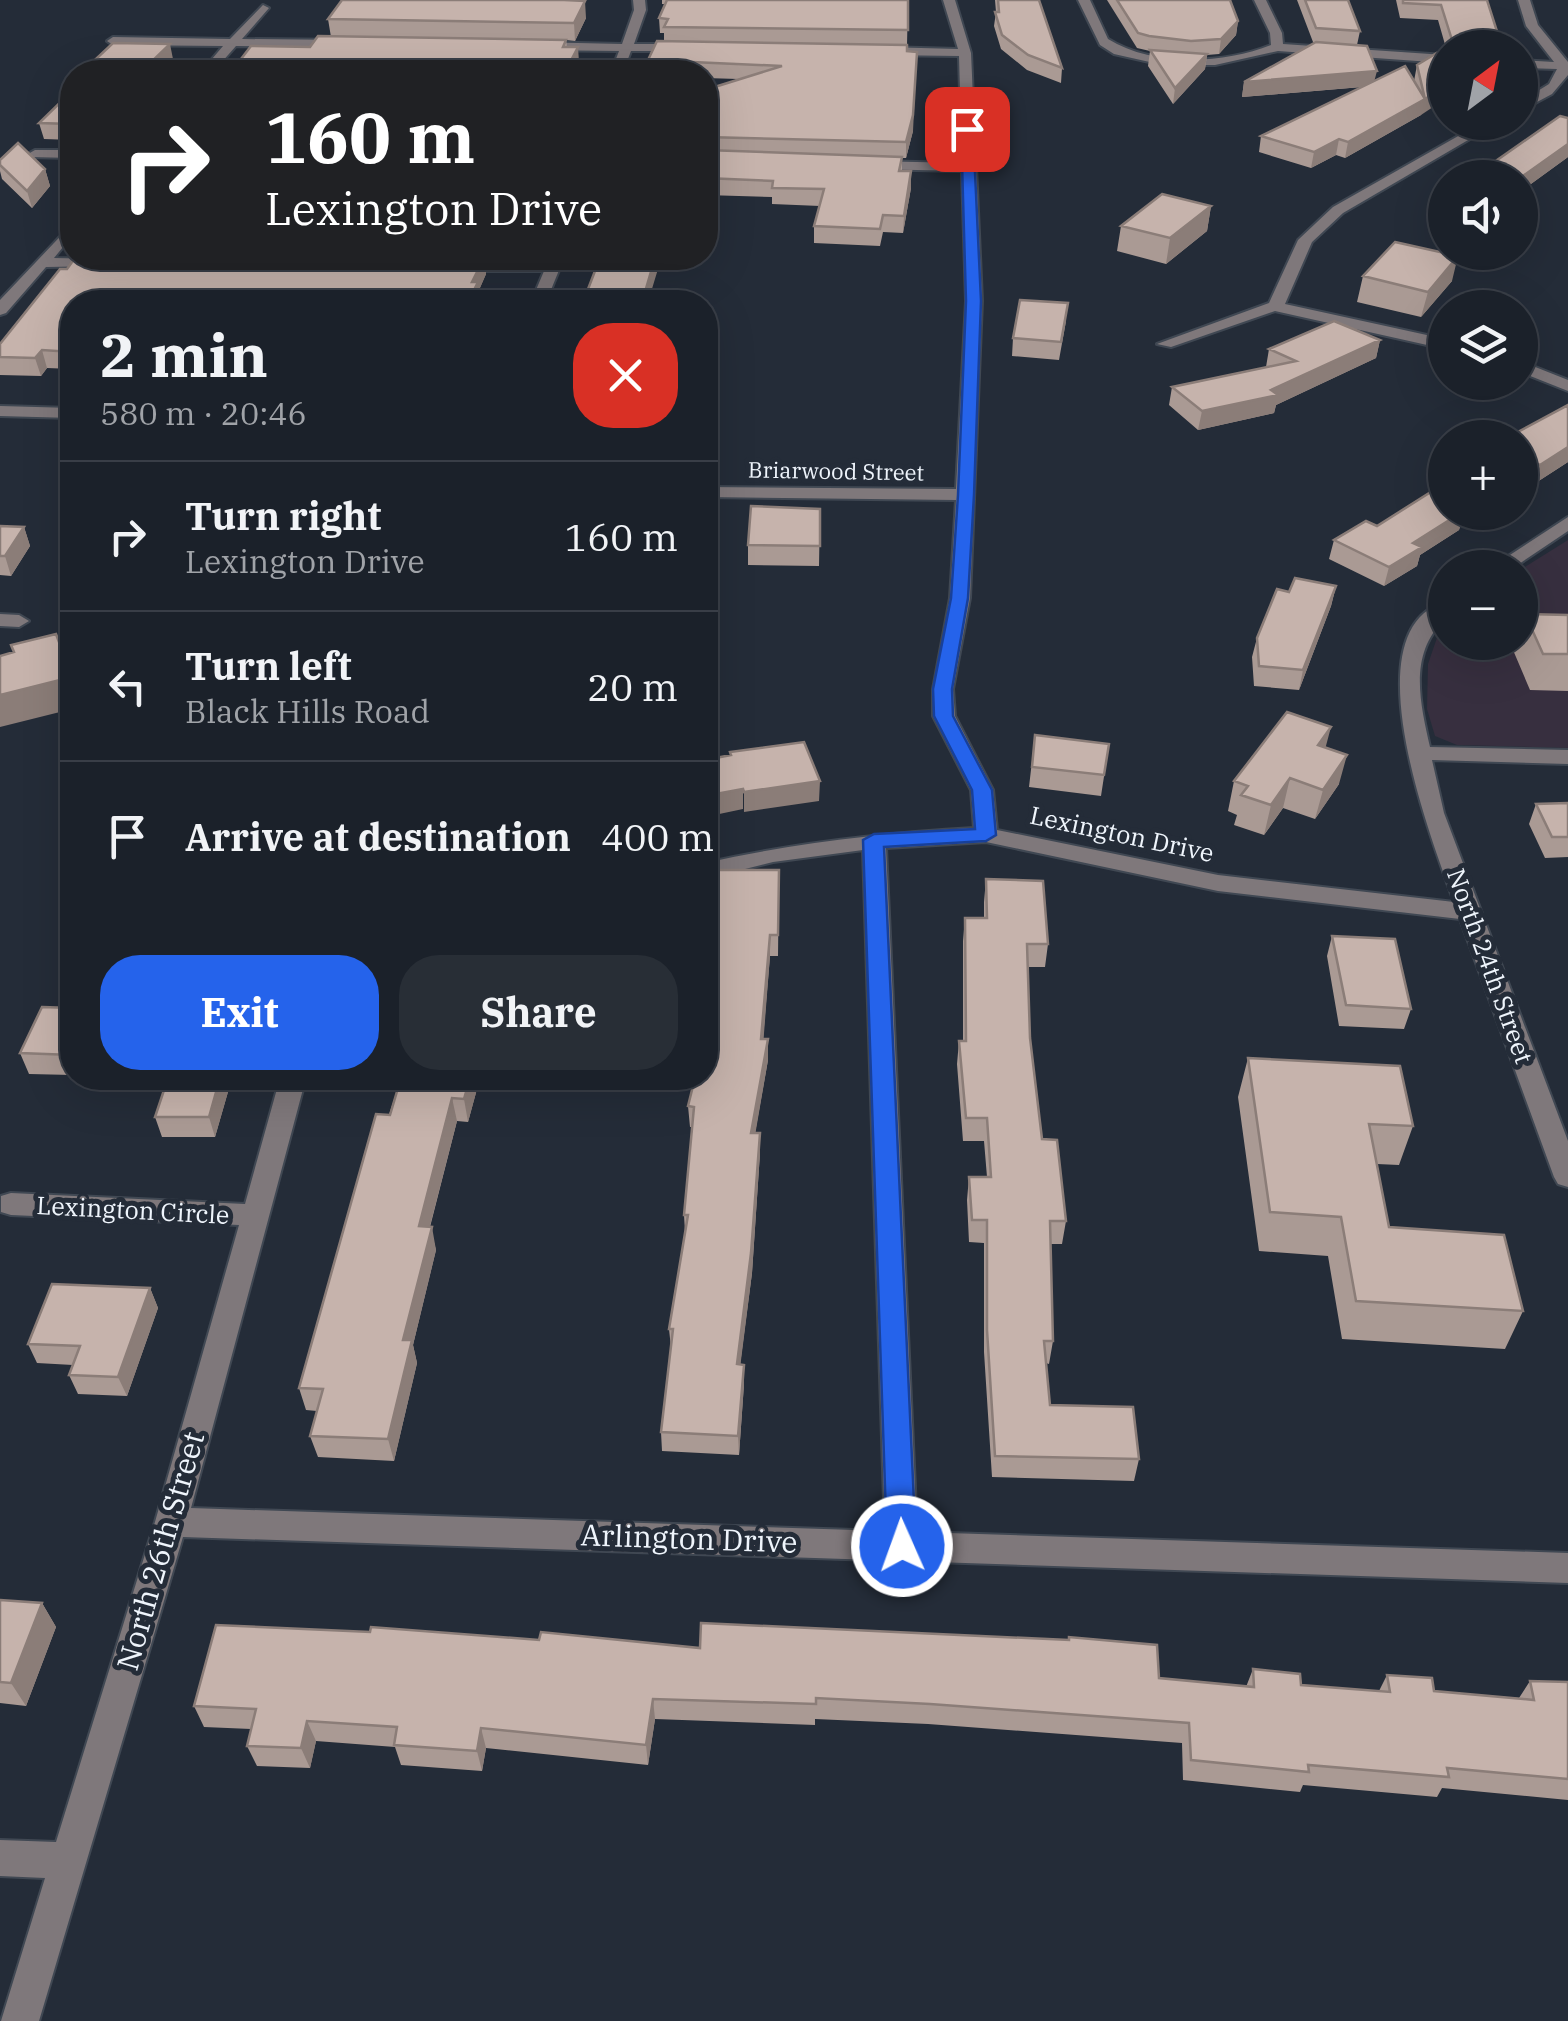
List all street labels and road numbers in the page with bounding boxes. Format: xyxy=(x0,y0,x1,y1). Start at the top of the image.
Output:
street label: Briarwood Street xyxy=(748,454,925,487)
street label: Lexington Drive xyxy=(1027,798,1217,869)
street label: North 24th Street xyxy=(1440,864,1541,1068)
street label: Lexington Circle xyxy=(36,1188,230,1231)
street label: North 26th Street xyxy=(107,1427,212,1674)
street label: Arlington Drive xyxy=(580,1514,798,1561)

